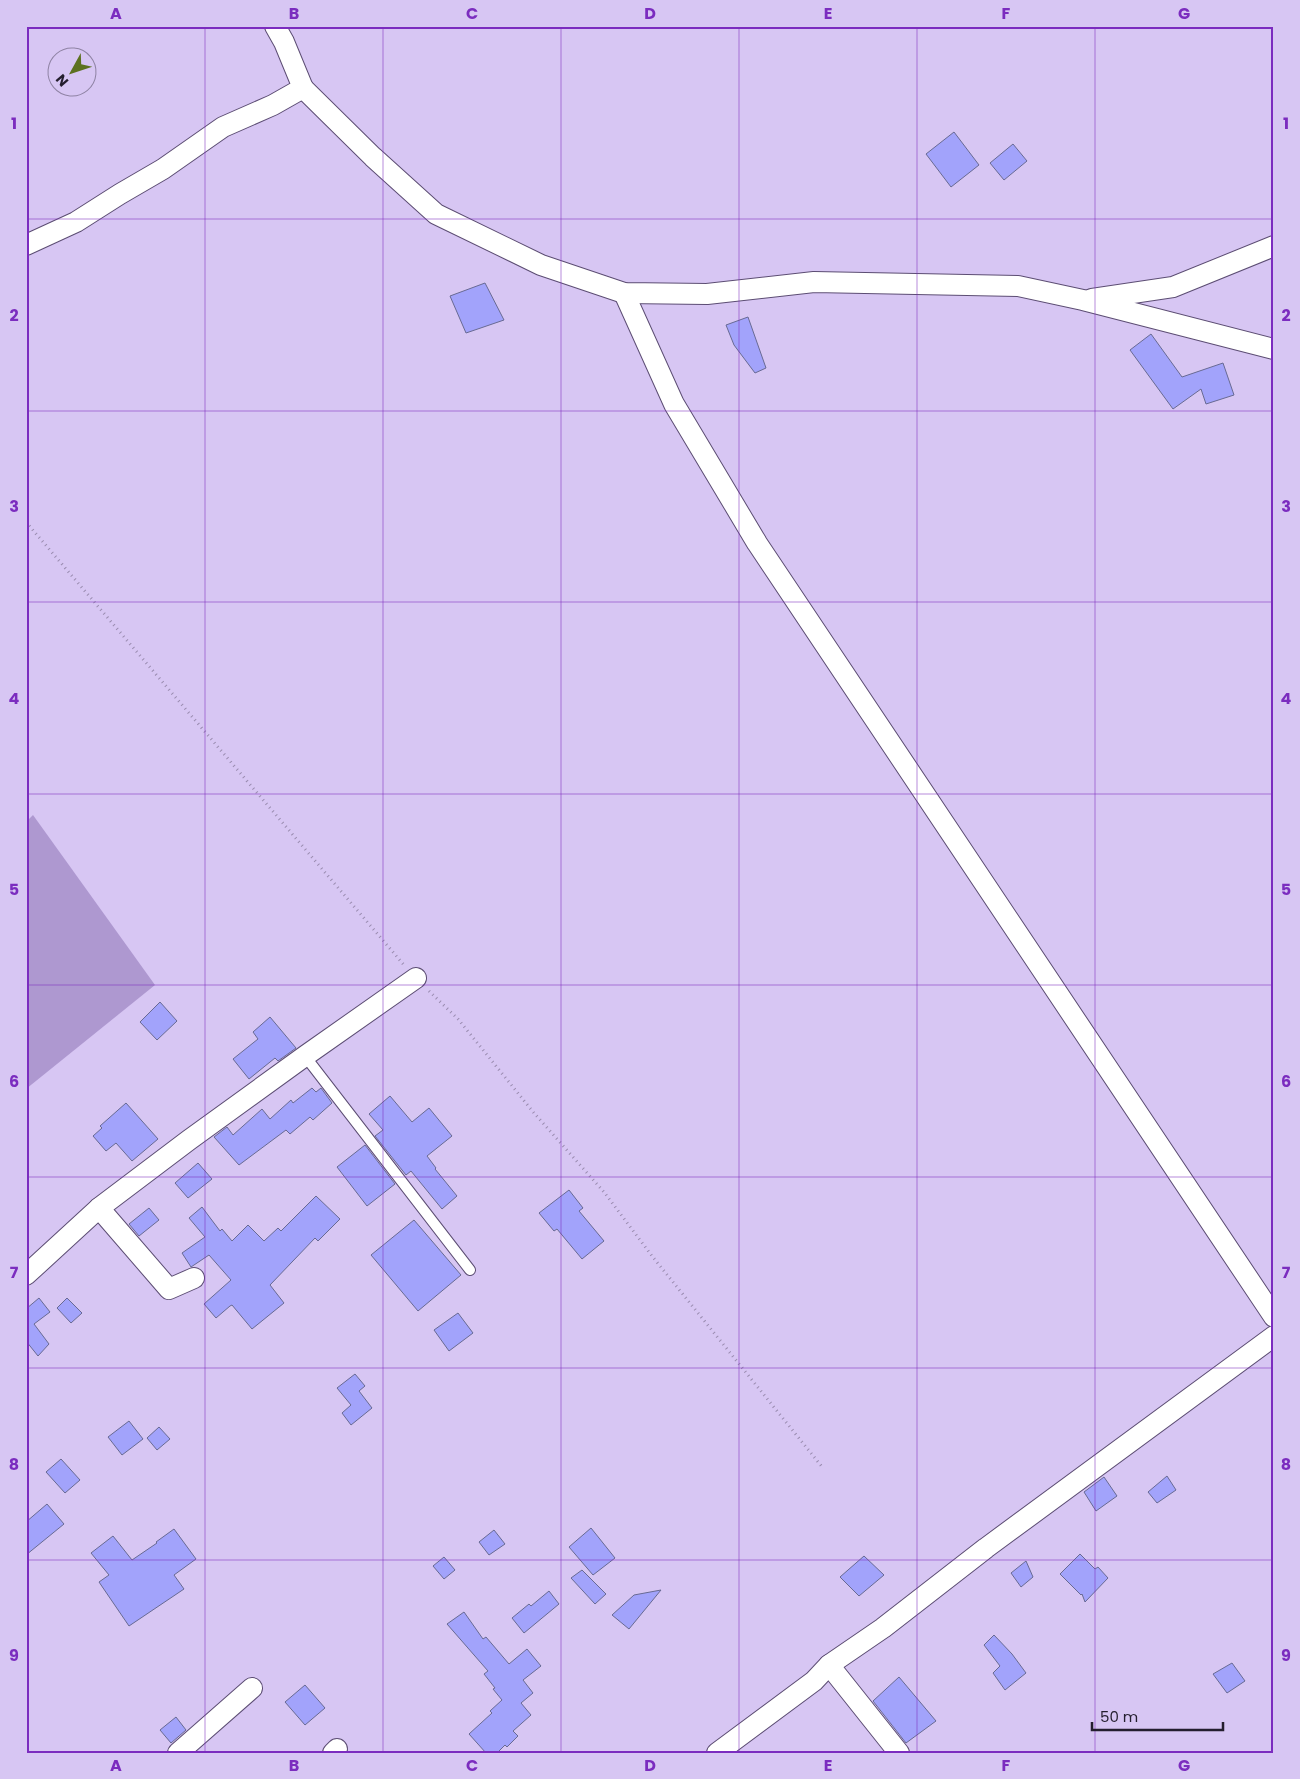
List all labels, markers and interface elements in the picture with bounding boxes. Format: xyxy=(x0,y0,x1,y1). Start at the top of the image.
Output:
text: A xyxy=(110,2,122,25)
text: B xyxy=(289,2,299,25)
text: C xyxy=(466,2,478,25)
text: D xyxy=(644,2,656,25)
text: E xyxy=(824,2,832,25)
text: F xyxy=(1002,2,1011,25)
text: G xyxy=(1178,2,1190,25)
north arrow xyxy=(48,48,98,98)
text: N xyxy=(51,70,73,91)
text: 1 xyxy=(11,112,17,135)
text: 1 xyxy=(1283,112,1289,135)
text: 2 xyxy=(9,304,19,327)
text: 2 xyxy=(1281,304,1291,327)
text: 3 xyxy=(9,495,19,518)
text: 3 xyxy=(1281,495,1291,518)
text: 4 xyxy=(9,687,20,710)
text: 4 xyxy=(1281,687,1292,710)
text: 5 xyxy=(9,878,19,901)
text: 5 xyxy=(1281,878,1291,901)
text: 6 xyxy=(9,1070,19,1093)
text: 6 xyxy=(1281,1070,1291,1093)
text: 7 xyxy=(10,1261,19,1284)
text: 7 xyxy=(1282,1261,1291,1284)
text: 8 xyxy=(9,1453,19,1476)
text: 8 xyxy=(1281,1453,1291,1476)
text: 9 xyxy=(9,1644,19,1667)
text: 9 xyxy=(1281,1644,1291,1667)
scale bar xyxy=(1092,1699,1224,1731)
text: 50 m xyxy=(1100,1706,1138,1727)
text: A xyxy=(110,1754,122,1777)
text: B xyxy=(289,1754,299,1777)
text: C xyxy=(466,1754,478,1777)
text: D xyxy=(644,1754,656,1777)
text: E xyxy=(824,1754,832,1777)
text: F xyxy=(1002,1754,1011,1777)
text: G xyxy=(1178,1754,1190,1777)

